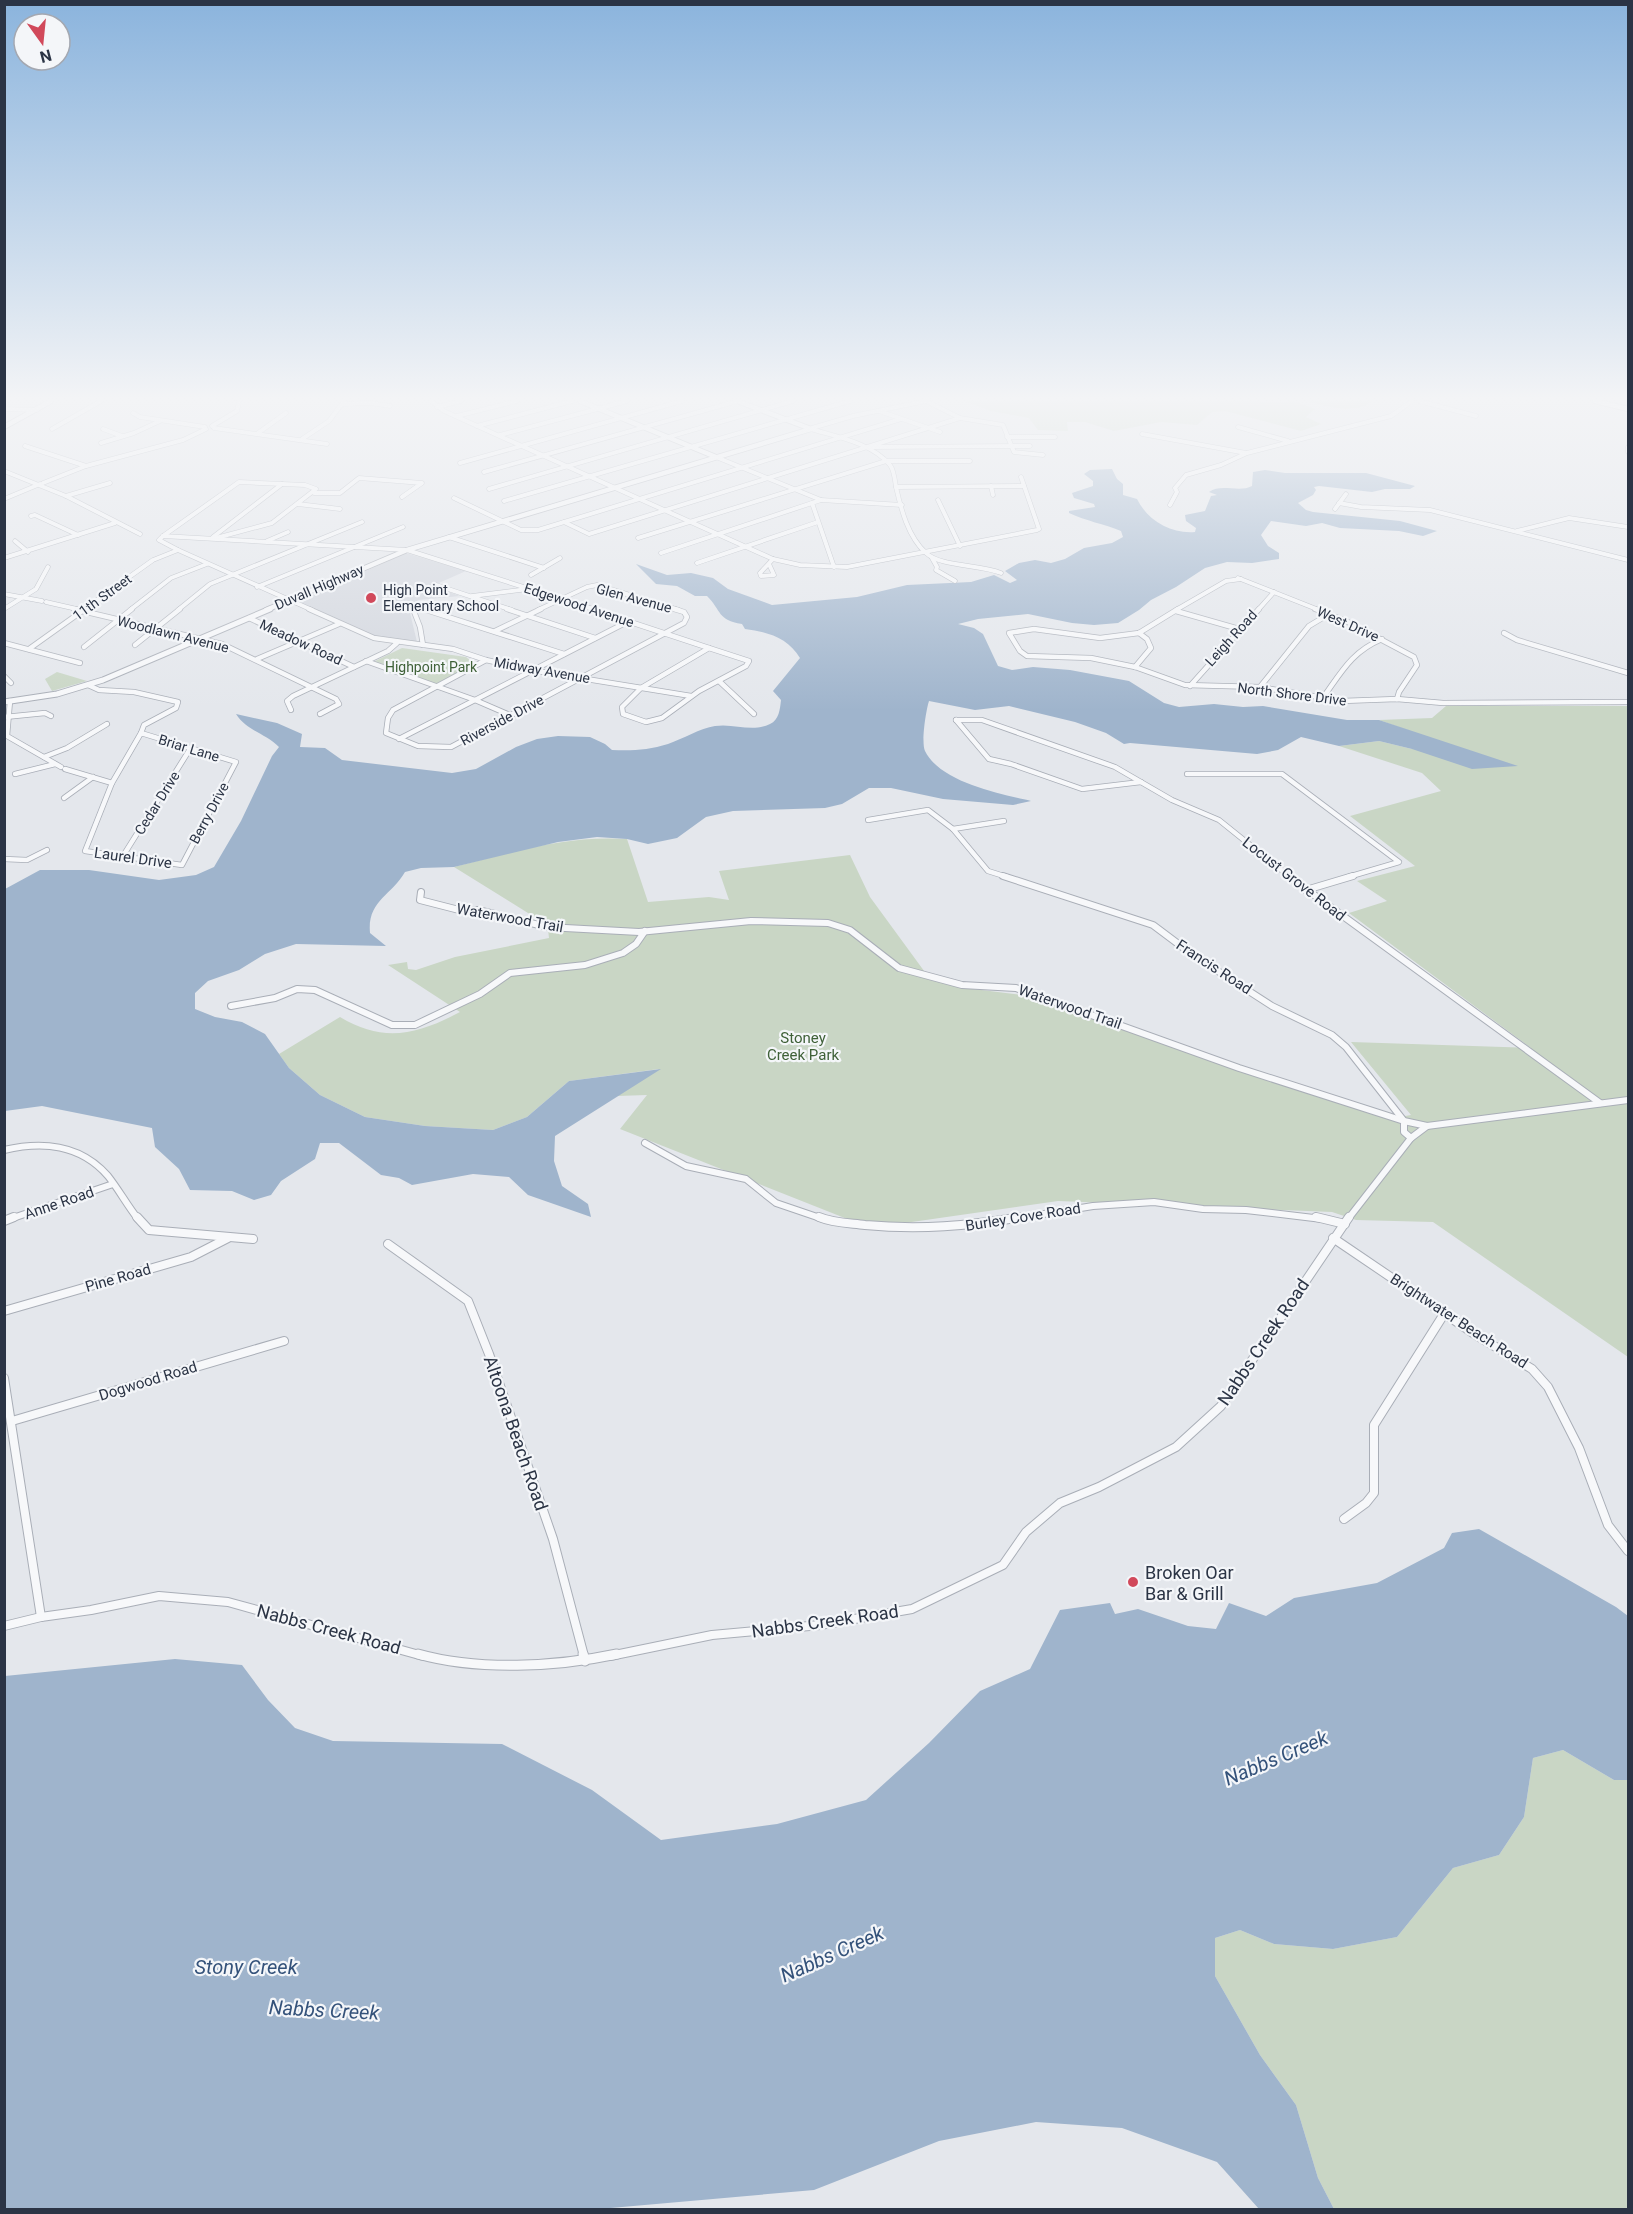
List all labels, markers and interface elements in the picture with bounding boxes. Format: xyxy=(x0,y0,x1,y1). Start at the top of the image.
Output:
north arrow xyxy=(12,12,72,72)
text: N xyxy=(38,45,54,67)
street label: Duvall Highway xyxy=(272,561,366,613)
street label: 11th Street xyxy=(70,570,135,624)
street label: Edgewood Avenue xyxy=(522,580,636,630)
street label: Glen Avenue xyxy=(595,580,673,616)
place label: High Point Elementary School xyxy=(383,582,499,614)
marker: High Point Elementary School xyxy=(364,591,378,605)
street label: West Drive xyxy=(1314,603,1382,645)
street label: Leigh Road xyxy=(1202,607,1260,669)
street label: Woodlawn Avenue xyxy=(115,612,231,656)
street label: Meadow Road xyxy=(257,616,345,668)
street label: Midway Avenue xyxy=(493,654,591,686)
park label: Highpoint Park xyxy=(385,659,478,675)
street label: North Shore Drive xyxy=(1237,679,1347,709)
street label: Riverside Drive xyxy=(458,691,546,749)
street label: Briar Lane xyxy=(157,731,221,765)
street label: Cedar Drive xyxy=(131,768,183,838)
street label: Berry Drive xyxy=(186,780,232,846)
street label: Locust Grove Road xyxy=(1239,833,1349,925)
street label: Laurel Drive xyxy=(93,844,173,872)
street label: Waterwood Trail xyxy=(455,900,565,936)
street label: Francis Road xyxy=(1173,936,1255,998)
street label: Waterwood Trail xyxy=(1016,981,1124,1033)
park label: Stoney Creek Park xyxy=(767,1029,839,1064)
street label: Anne Road xyxy=(22,1183,96,1223)
street label: Burley Cove Road xyxy=(964,1199,1082,1235)
street label: Pine Road xyxy=(83,1260,153,1296)
street label: Brightwater Beach Road xyxy=(1387,1270,1531,1372)
street label: Nabbs Creek Road xyxy=(1213,1275,1313,1409)
street label: Altoona Beach Road xyxy=(480,1353,552,1513)
street label: Dogwood Road xyxy=(97,1358,199,1404)
place label: Broken Oar Bar & Grill xyxy=(1145,1562,1234,1604)
marker: Broken Oar Bar & Grill xyxy=(1126,1575,1140,1589)
street label: Nabbs Creek Road xyxy=(255,1600,403,1658)
street label: Nabbs Creek Road xyxy=(750,1600,900,1642)
water label: Nabbs Creek xyxy=(1220,1725,1333,1791)
water label: Nabbs Creek xyxy=(777,1920,888,1987)
water label: Stony Creek xyxy=(195,1955,299,1979)
water label: Nabbs Creek xyxy=(268,1995,381,2025)

